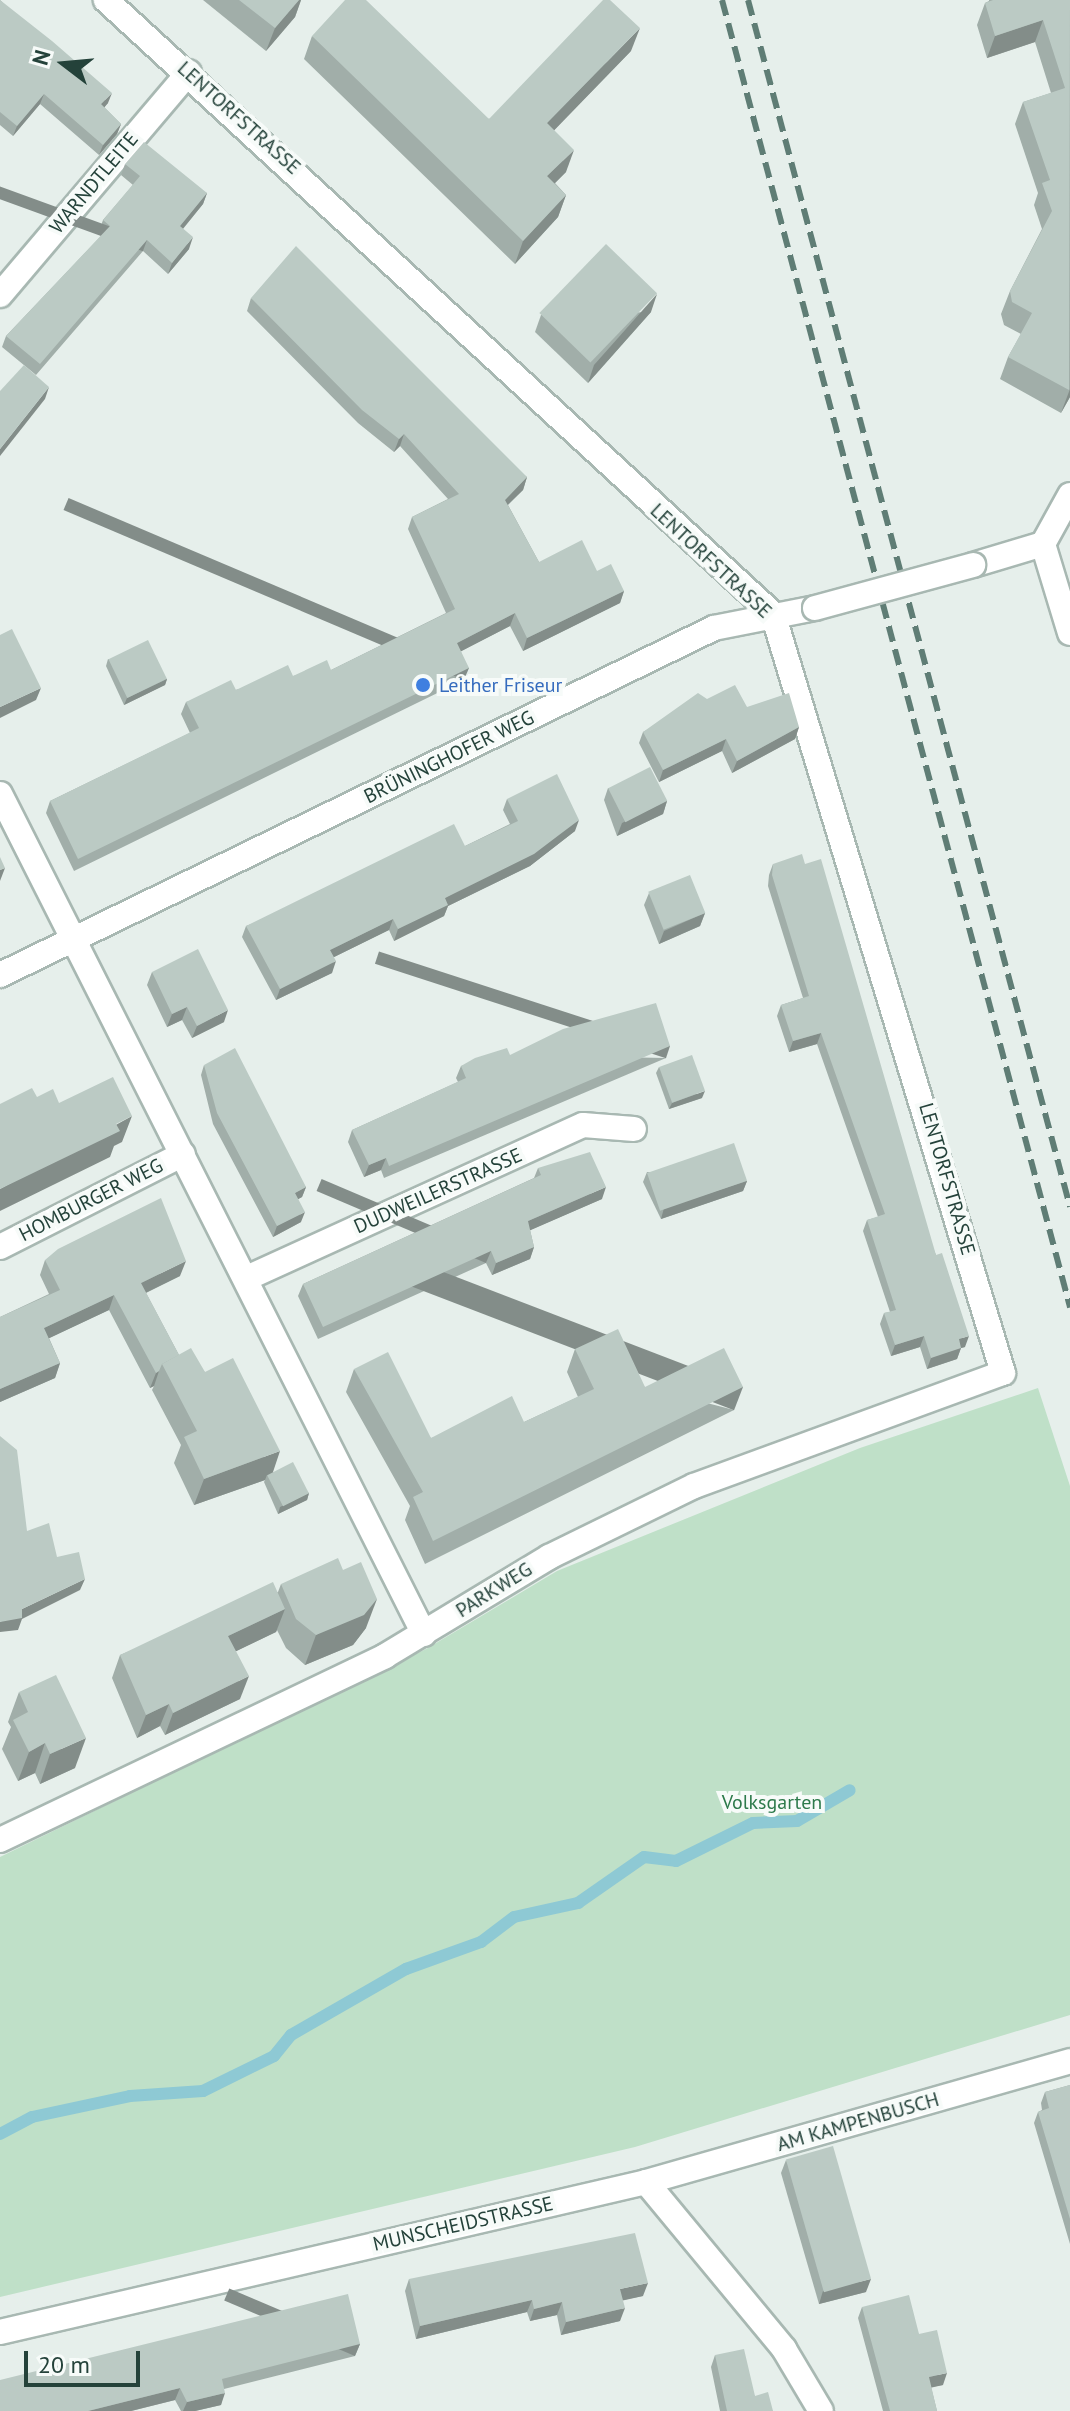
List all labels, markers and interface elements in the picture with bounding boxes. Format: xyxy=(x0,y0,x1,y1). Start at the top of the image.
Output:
north arrow xyxy=(24,24,104,104)
text: N xyxy=(25,47,56,68)
street label: LENTORFSTRASSE xyxy=(173,56,305,180)
street label: WARNDTLEITE xyxy=(45,127,143,239)
street label: LENTORFSTRASSE xyxy=(645,499,777,623)
place label: Leither Friseur xyxy=(439,673,562,697)
marker: Leither Friseur xyxy=(414,676,432,694)
street label: BRÜNINGHOFER WEG xyxy=(360,705,538,809)
street label: LENTORFSTRASSE xyxy=(914,1100,980,1258)
street label: DUDWEILERSTRASSE xyxy=(350,1143,526,1239)
street label: HOMBURGER WEG xyxy=(15,1153,167,1247)
street label: PARKWEG xyxy=(451,1557,537,1623)
park label: Volksgarten xyxy=(722,1790,822,1814)
street label: AM KAMPENBUSCH xyxy=(774,2087,942,2157)
street label: MUNSCHEIDSTRASSE xyxy=(371,2192,555,2256)
scale bar xyxy=(28,2335,144,2385)
text: 20 m xyxy=(38,2349,90,2380)

